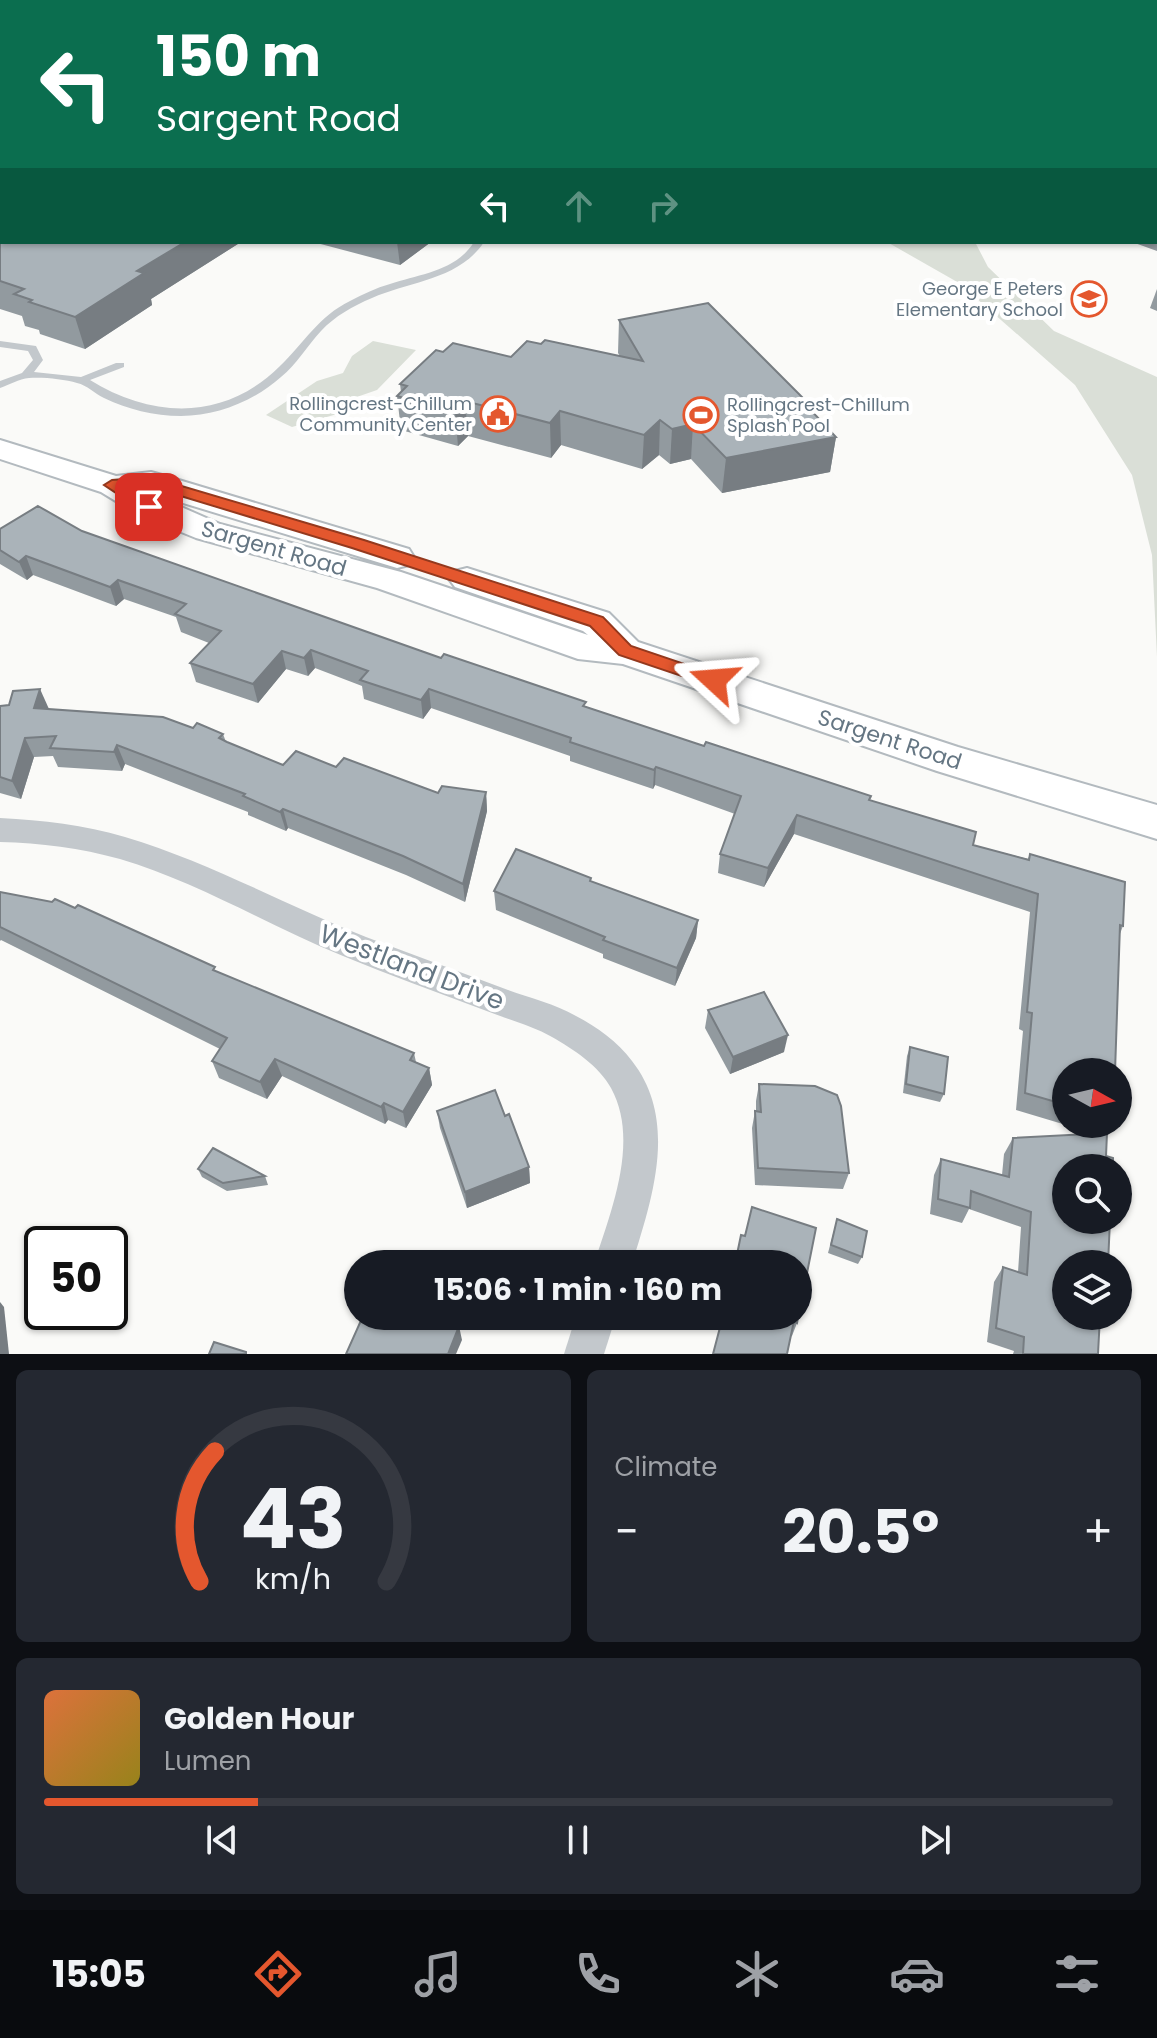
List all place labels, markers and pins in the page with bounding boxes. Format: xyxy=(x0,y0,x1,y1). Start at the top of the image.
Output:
place label: George E Peters Elementary School xyxy=(896,276,1063,322)
school or university icon: George E Peters Elementary School xyxy=(1070,280,1108,318)
place label: Rollingcrest-Chillum Community Center xyxy=(289,391,472,437)
place label: Rollingcrest-Chillum Splash Pool xyxy=(727,392,910,438)
public building icon: Rollingcrest-Chillum Community Center xyxy=(479,395,517,433)
sports icon: Rollingcrest-Chillum Splash Pool xyxy=(682,396,720,434)
pin xyxy=(115,473,183,541)

